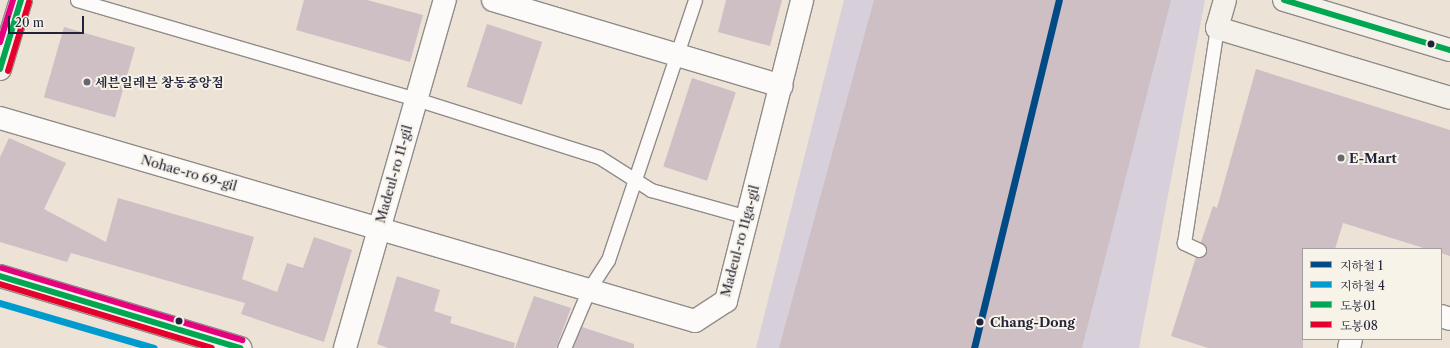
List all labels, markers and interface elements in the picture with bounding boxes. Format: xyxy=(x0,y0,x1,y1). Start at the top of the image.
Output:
scale bar xyxy=(10,8,86,34)
text: 20 m xyxy=(15,15,44,30)
unlabelled marker xyxy=(1426,39,1436,49)
place label: 세븐일레븐 창동중앙점 xyxy=(95,74,224,90)
marker: 세븐일레븐 창동중앙점 xyxy=(82,77,92,87)
street label: Madeul-ro 11-gil xyxy=(373,123,415,225)
place label: E-Mart xyxy=(1349,150,1397,166)
street label: Nohae-ro 69-gil xyxy=(139,152,239,194)
marker: E-Mart xyxy=(1336,153,1346,163)
street label: Madeul-ro 11ga-gil xyxy=(718,184,762,298)
legend xyxy=(1302,248,1442,340)
text: 지하철 1 xyxy=(1340,258,1383,273)
text: 지하철 4 xyxy=(1340,278,1385,293)
text: 도봉01 xyxy=(1340,298,1376,313)
place label: Chang-Dong xyxy=(990,314,1075,330)
marker: Chang-Dong xyxy=(973,315,987,329)
unlabelled marker xyxy=(174,316,184,326)
text: 도봉08 xyxy=(1340,318,1378,333)

